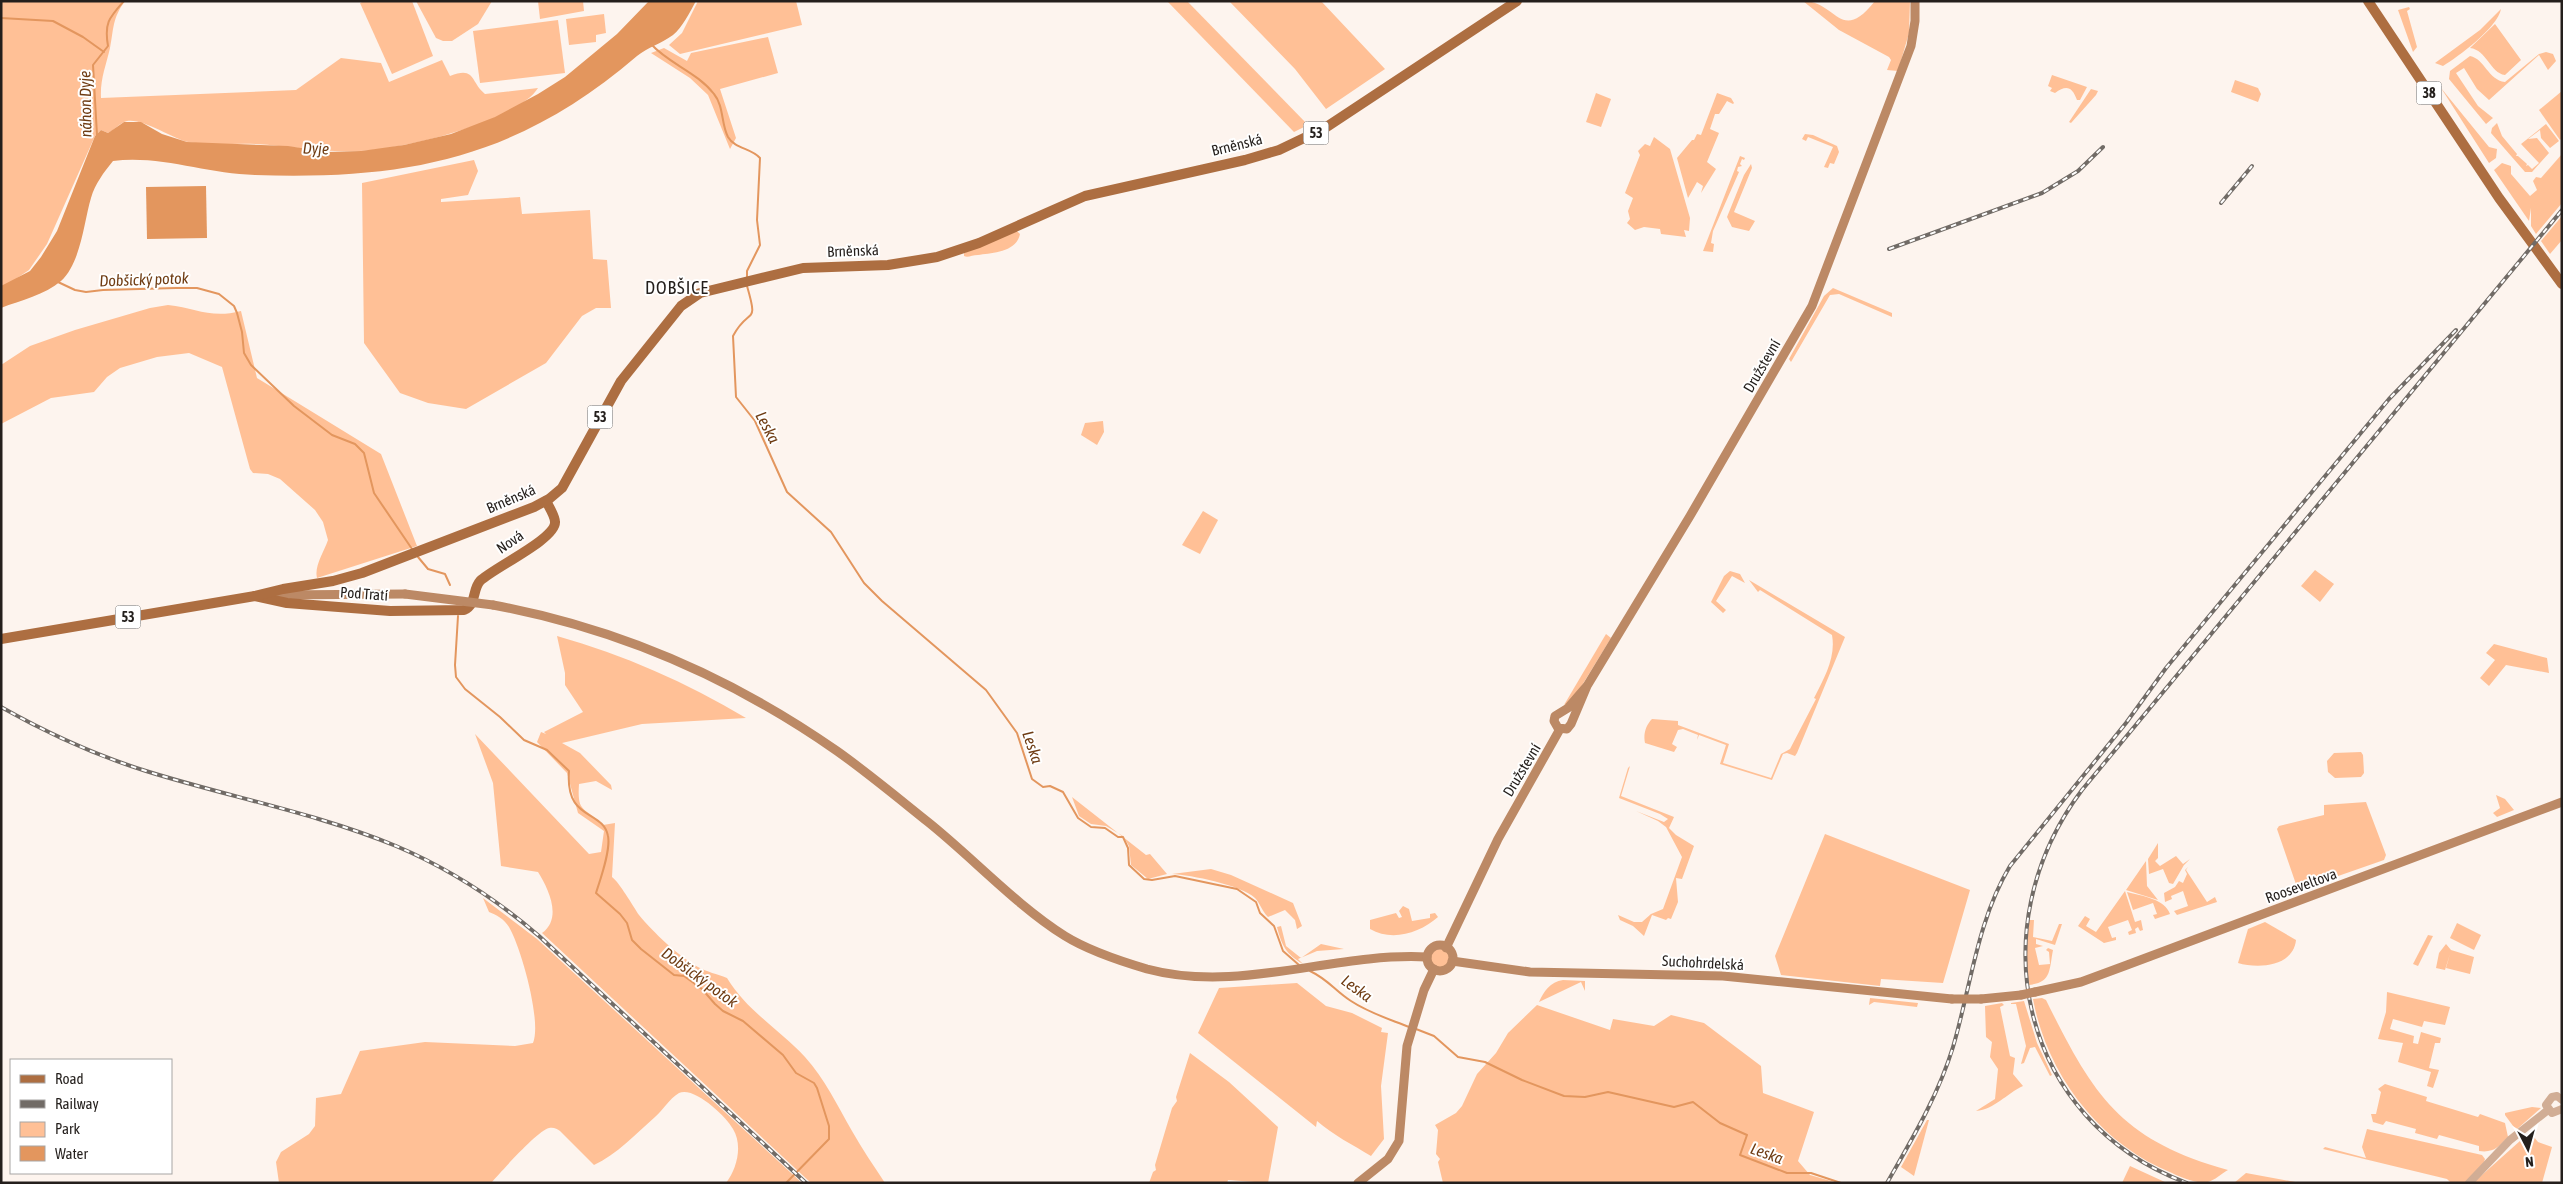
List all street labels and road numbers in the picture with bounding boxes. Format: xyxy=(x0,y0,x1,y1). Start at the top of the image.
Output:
road number: 38 xyxy=(2416,82,2442,105)
road number: 53 xyxy=(1304,122,1328,144)
street label: Brněnská xyxy=(1210,130,1264,159)
street label: Brněnská xyxy=(827,241,879,260)
street label: Družstevní xyxy=(1740,336,1784,395)
road number: 53 xyxy=(588,406,612,428)
street label: Brněnská xyxy=(484,481,538,516)
street label: Nová xyxy=(493,526,526,557)
street label: Pod Tratí xyxy=(340,583,389,604)
road number: 53 xyxy=(116,606,140,628)
street label: Družstevní xyxy=(1499,740,1544,799)
street label: Rooseveltova xyxy=(2263,865,2339,906)
street label: Suchohrdelská xyxy=(1662,952,1744,973)

